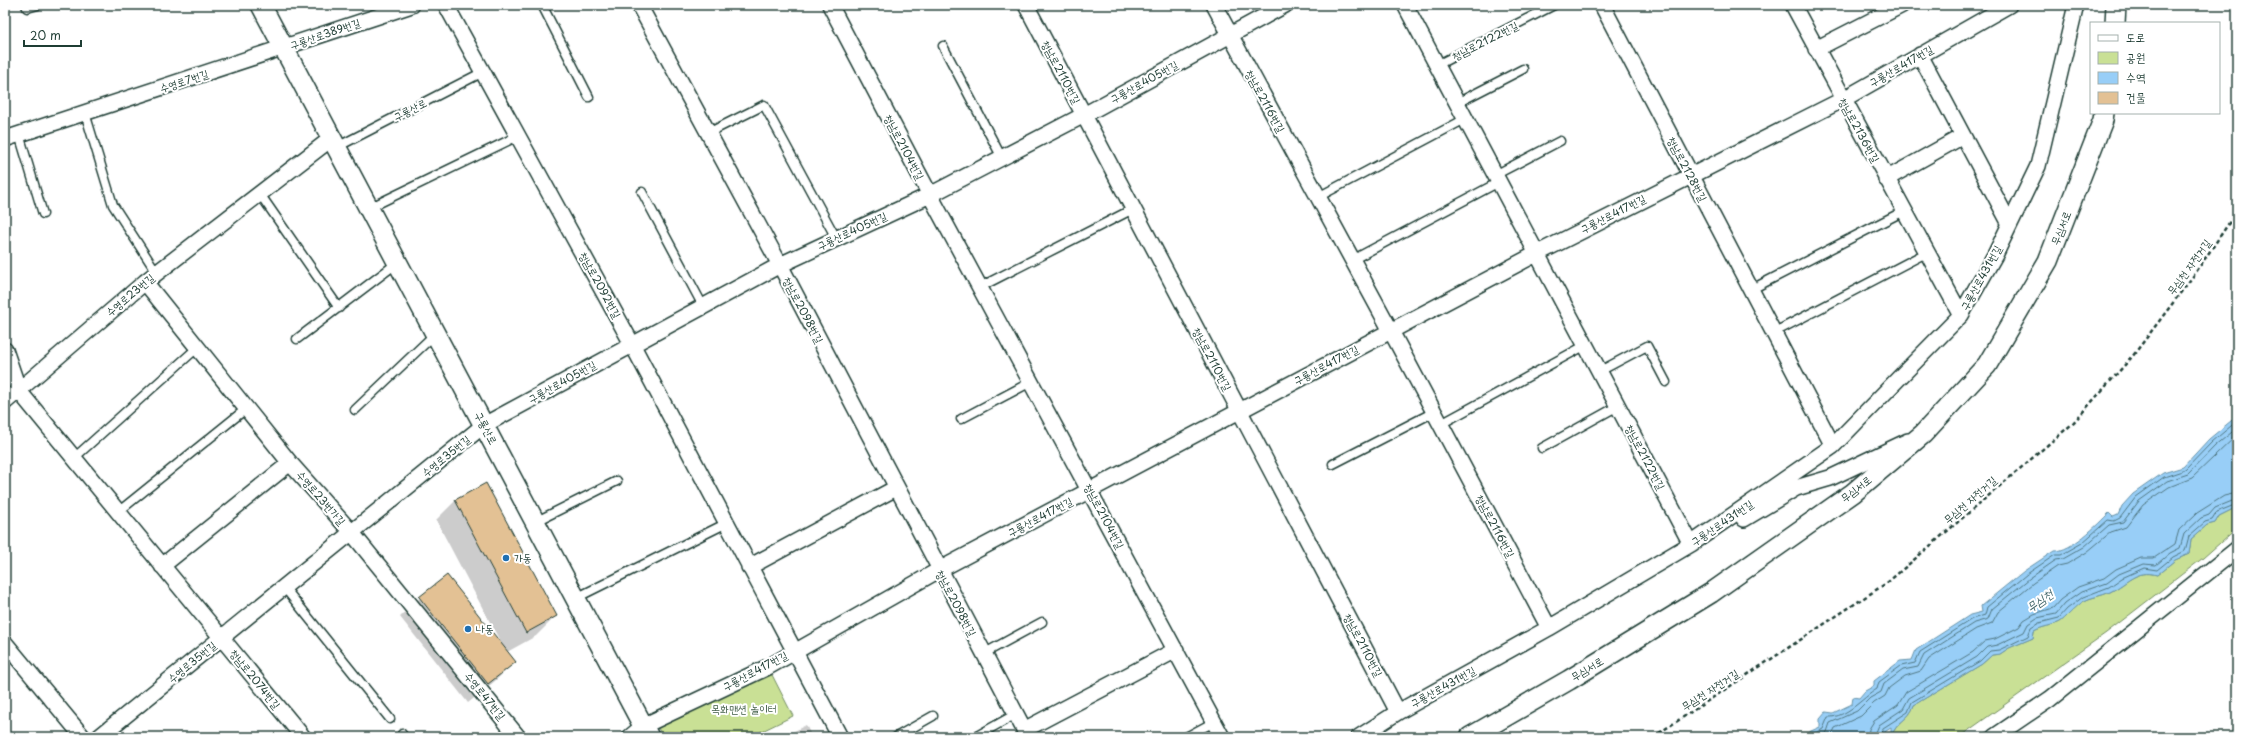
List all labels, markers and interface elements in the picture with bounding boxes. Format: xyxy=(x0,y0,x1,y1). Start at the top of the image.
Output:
street label: 구룡산로389번길 xyxy=(287,13,363,54)
street label: 청남로2122번길 xyxy=(1449,16,1521,65)
scale bar xyxy=(24,22,81,48)
legend xyxy=(2090,22,2220,114)
text: 20 m xyxy=(30,26,61,44)
text: 도로 xyxy=(2126,28,2145,46)
street label: 청남로2110번길 xyxy=(1038,37,1085,107)
street label: 구룡산로417번길 xyxy=(1865,40,1936,91)
text: 공원 xyxy=(2126,48,2145,66)
street label: 구룡산로405번길 xyxy=(1107,56,1181,107)
street label: 수영로7번길 xyxy=(157,65,211,96)
street label: 청남로2116번길 xyxy=(1241,66,1290,135)
text: 수역 xyxy=(2126,68,2146,86)
text: 건물 xyxy=(2126,88,2146,106)
street label: 구룡산로 xyxy=(390,94,430,125)
street label: 청남로2136번길 xyxy=(1835,94,1884,165)
street label: 청남로2104번길 xyxy=(880,111,929,183)
street label: 청남로2128번길 xyxy=(1663,133,1712,205)
street label: 구룡산로417번길 xyxy=(1577,190,1649,237)
street label: 구룡산로405번길 xyxy=(814,207,890,254)
street label: 무심서로 xyxy=(2046,208,2075,247)
street label: 무심천 자전거길 xyxy=(2162,235,2215,298)
street label: 구룡산로431번길 xyxy=(1956,242,2006,313)
street label: 청남로2092번길 xyxy=(575,248,626,321)
street label: 수영로23번길 xyxy=(102,269,158,320)
street label: 청남로2098번길 xyxy=(779,273,828,346)
street label: 청남로2110번길 xyxy=(1189,324,1236,394)
street label: 구룡산로417번길 xyxy=(1290,340,1361,389)
street label: 구룡산로405번길 xyxy=(525,356,599,407)
street label: 구룡산로 xyxy=(471,408,502,448)
street label: 청남로2122번길 xyxy=(1621,421,1670,493)
street label: 수영로35번길 xyxy=(418,431,474,481)
street label: 수영로23번가길 xyxy=(293,466,350,529)
street label: 무심서로 xyxy=(1837,471,1875,506)
street label: 무심천 자전거길 xyxy=(1939,472,2000,528)
street label: 청남로2104번길 xyxy=(1080,480,1129,552)
street label: 청남로2116번길 xyxy=(1472,491,1519,561)
street label: 구룡산로417번길 xyxy=(1004,492,1075,541)
street label: 구룡산로431번길 xyxy=(1687,495,1757,550)
place label: 가동 xyxy=(514,549,532,566)
marker: 가동 xyxy=(501,553,511,563)
street label: 청남로2098번길 xyxy=(932,566,981,639)
water label: 무심천 xyxy=(2022,584,2058,616)
street label: 청남로2110번길 xyxy=(1340,610,1387,680)
place label: 나동 xyxy=(476,620,494,637)
marker: 나동 xyxy=(463,624,473,634)
street label: 수영로35번길 xyxy=(164,637,220,687)
street label: 청남로2074번길 xyxy=(226,645,285,712)
street label: 구룡산로417번길 xyxy=(719,646,790,695)
street label: 무심서로 xyxy=(1567,652,1606,685)
street label: 구룡산로431번길 xyxy=(1407,662,1479,712)
street label: 무심천 자전거길 xyxy=(1678,665,1742,715)
street label: 수영로47번길 xyxy=(461,668,510,724)
park label: 목화맨션 놀이터 xyxy=(711,700,777,717)

